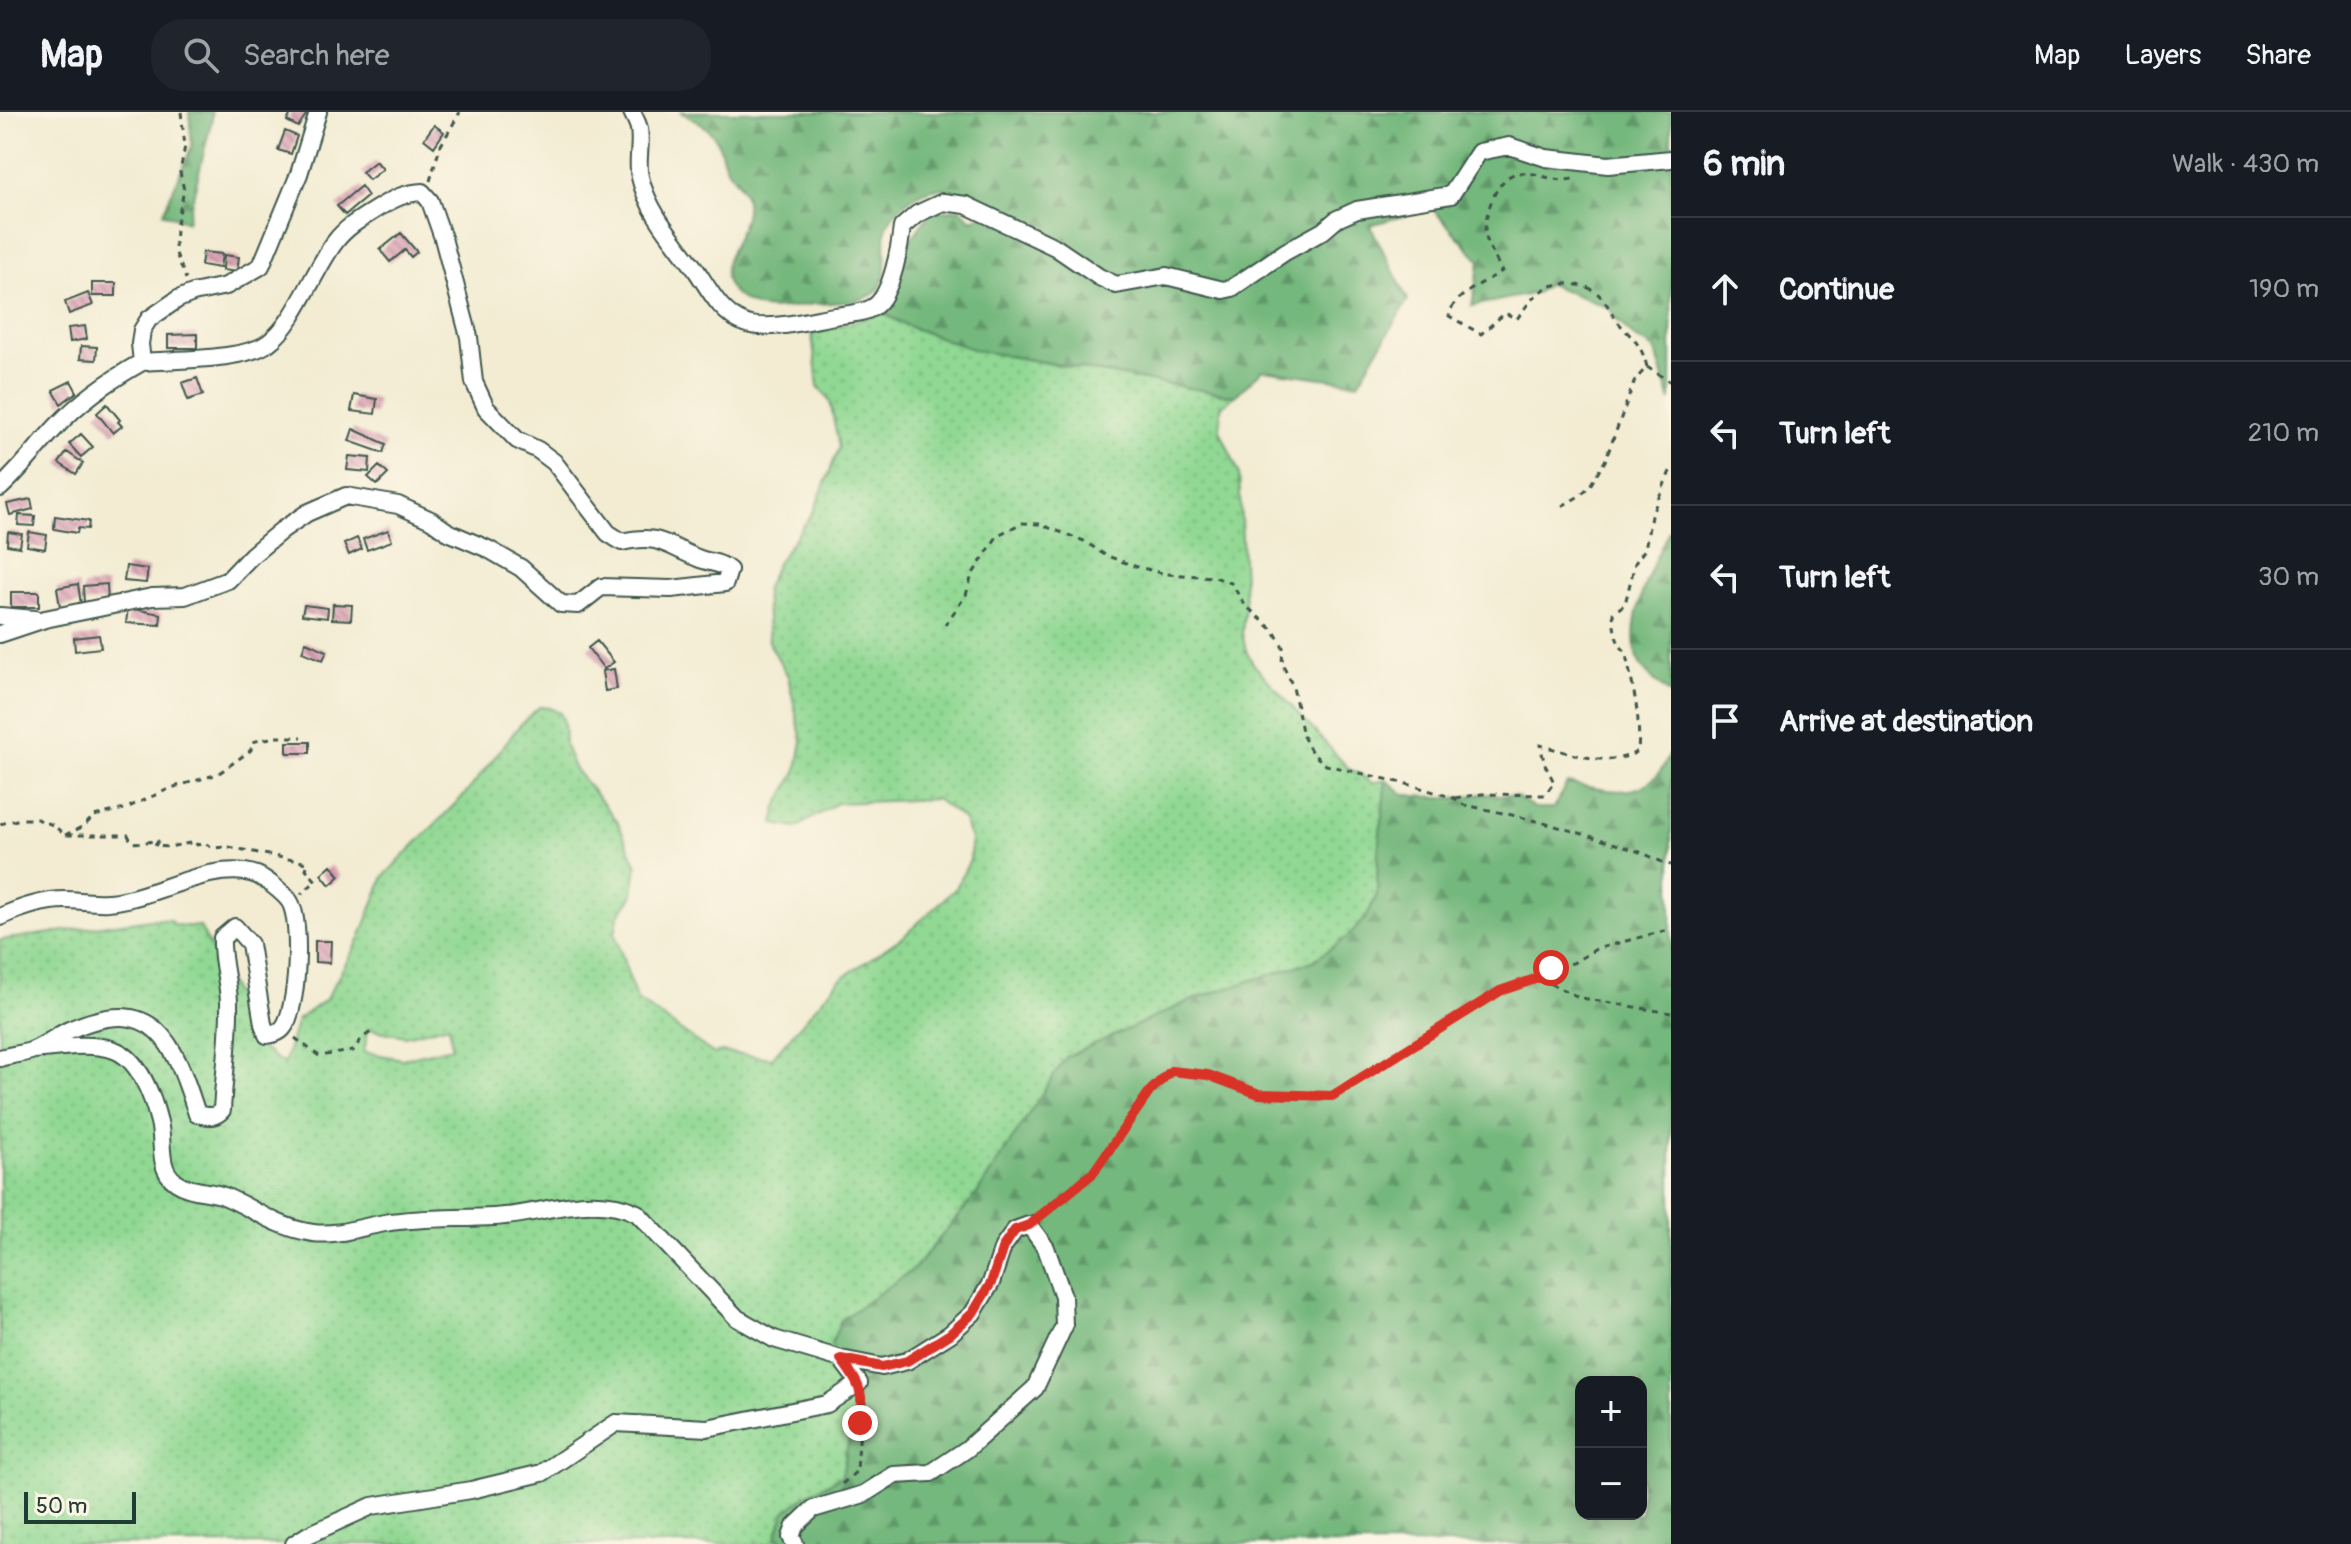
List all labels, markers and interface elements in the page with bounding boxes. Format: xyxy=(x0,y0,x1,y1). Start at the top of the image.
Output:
search box xyxy=(151,19,711,91)
text: Map xyxy=(40,31,103,79)
icon: search xyxy=(179,33,223,77)
text: Search here xyxy=(243,37,390,74)
text: Map xyxy=(2034,38,2080,73)
text: Layers xyxy=(2124,38,2201,73)
text: Share xyxy=(2245,38,2311,73)
text: 6 min xyxy=(1703,143,1785,186)
text: Walk · 430 m xyxy=(2172,148,2319,180)
icon: ahead xyxy=(1703,267,1747,311)
text: Continue xyxy=(1779,271,1894,308)
text: 190 m xyxy=(2249,273,2319,305)
icon: left xyxy=(1703,411,1747,455)
text: Turn left xyxy=(1779,415,1890,452)
text: 210 m xyxy=(2248,417,2319,449)
icon: left xyxy=(1703,555,1747,599)
text: Turn left xyxy=(1779,559,1890,596)
text: 30 m xyxy=(2258,561,2319,593)
icon: arrive xyxy=(1703,699,1747,743)
text: Arrive at destination xyxy=(1779,703,2033,740)
route start xyxy=(1533,950,1569,986)
map controls xyxy=(1575,1376,1647,1520)
button: + xyxy=(1575,1376,1647,1448)
route end xyxy=(842,1405,878,1441)
button: − xyxy=(1575,1448,1647,1520)
scale bar xyxy=(24,1488,136,1524)
text: 50 m xyxy=(36,1492,87,1520)

